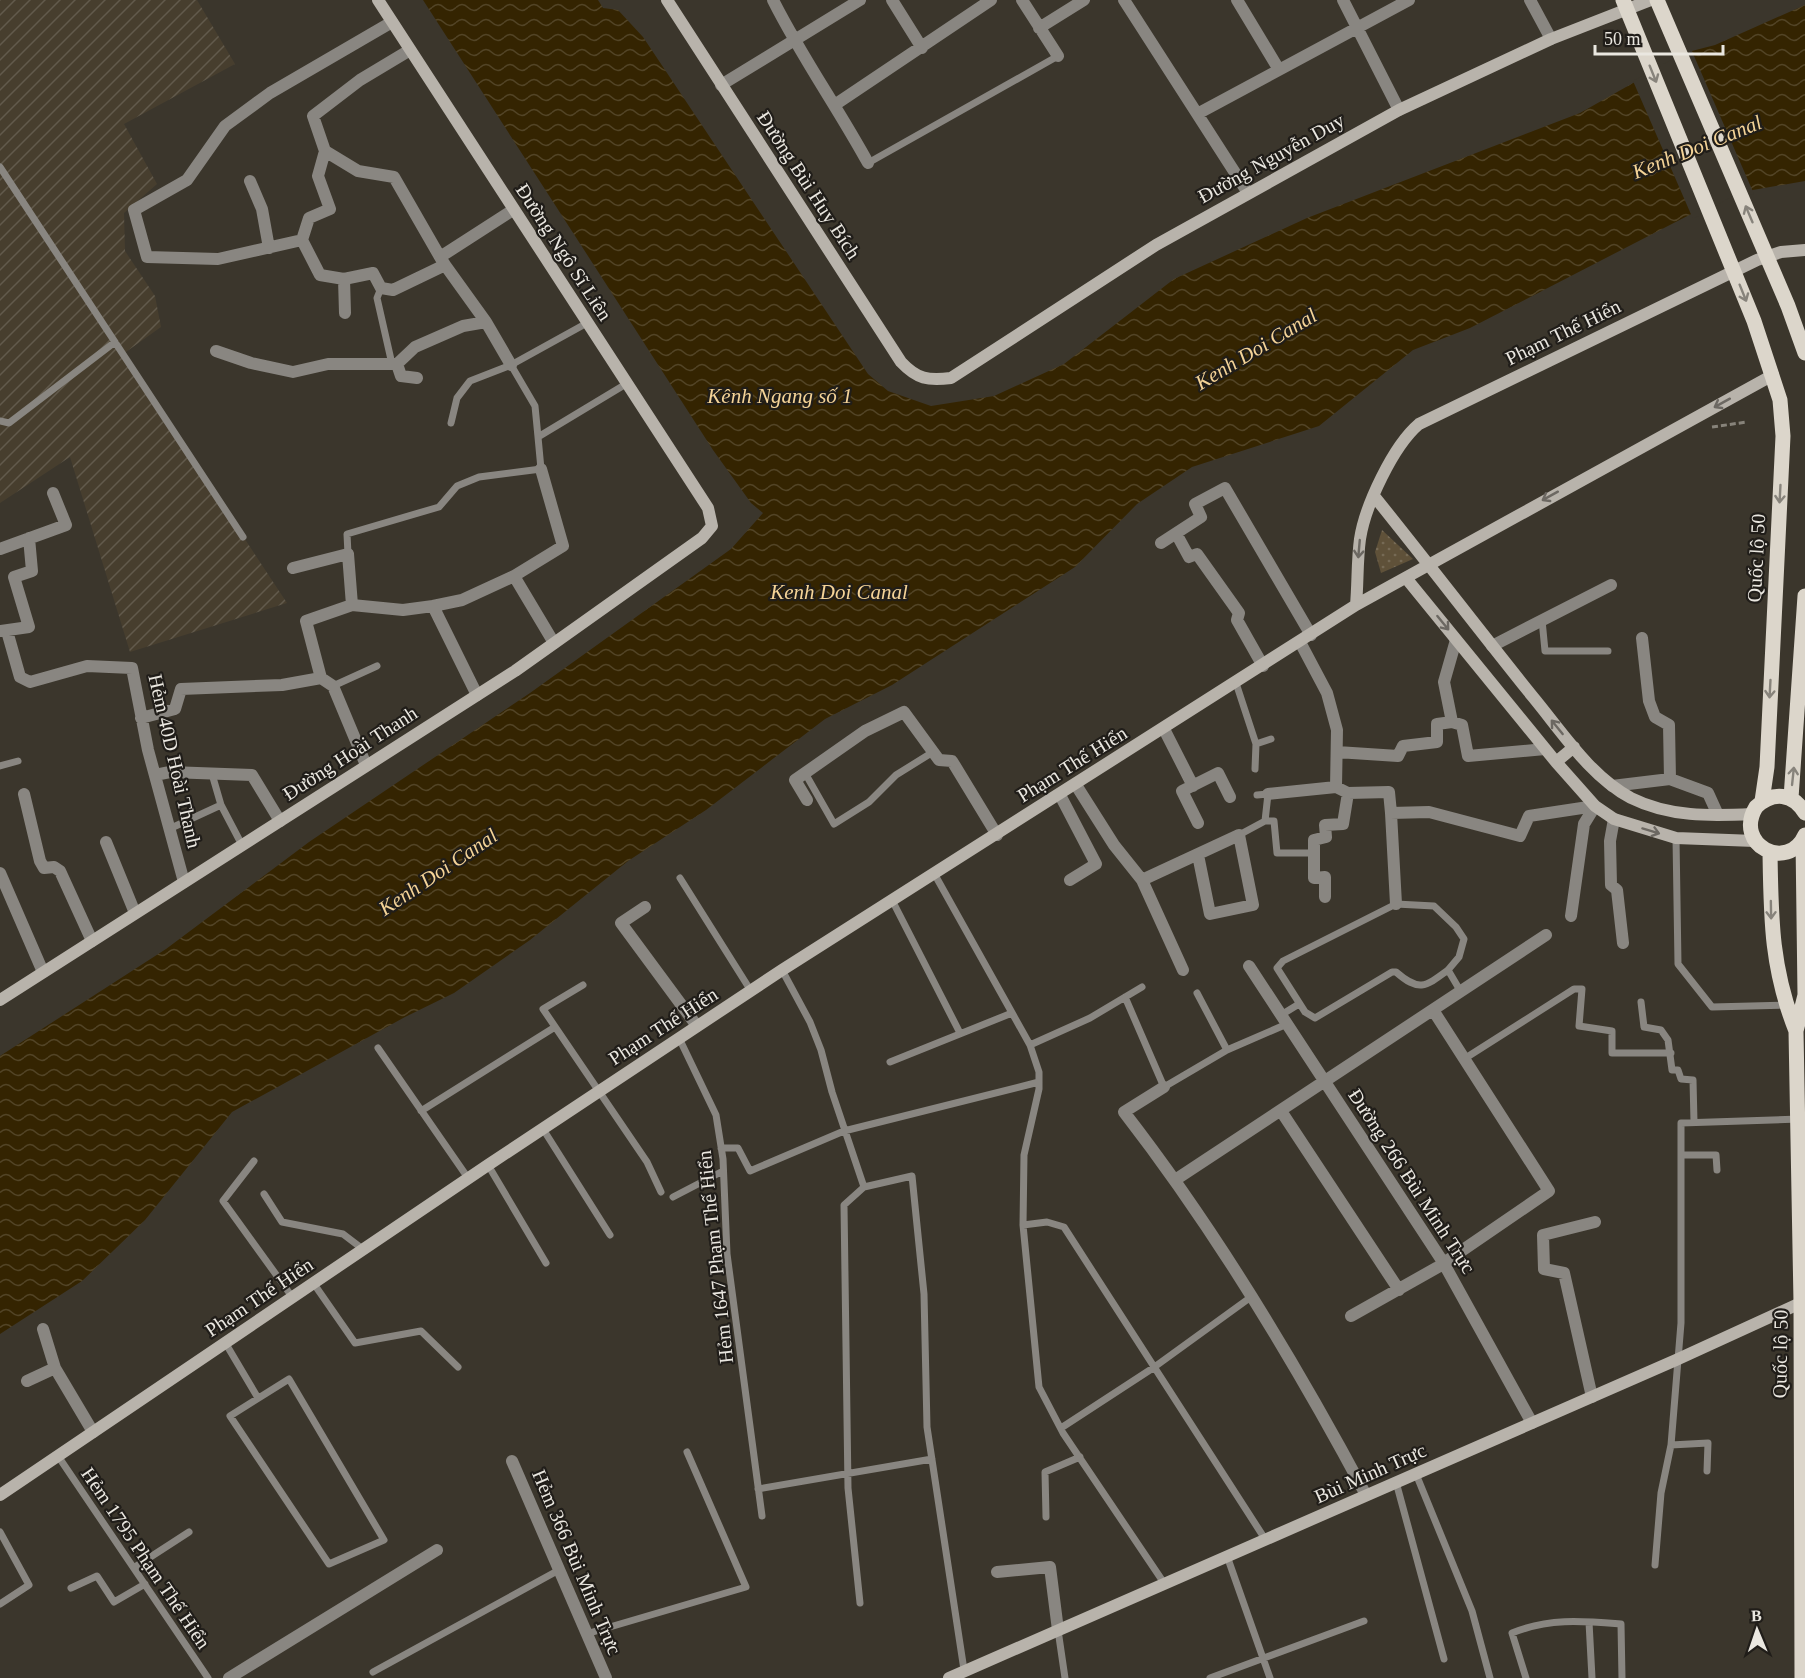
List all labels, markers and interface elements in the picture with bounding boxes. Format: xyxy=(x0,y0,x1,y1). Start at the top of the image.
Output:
scale bar xyxy=(1595,18,1722,56)
text: 50 m xyxy=(1604,29,1641,49)
one-way arrow xyxy=(1648,64,1659,82)
street label: Đường Bùi Huy Bích xyxy=(752,107,865,264)
street label: Đường Nguyễn Duy xyxy=(1194,109,1348,208)
water label: Kenh Doi Canal xyxy=(1628,110,1765,184)
street label: Đường Ngô Sĩ Liên xyxy=(511,179,616,325)
one-way arrow xyxy=(1743,205,1754,224)
one-way arrow xyxy=(1738,283,1749,302)
street label: Phạm Thế Hiển xyxy=(1502,295,1624,369)
water label: Kenh Doi Canal xyxy=(1190,303,1321,395)
water label: Kênh Ngang số 1 xyxy=(706,384,853,408)
one-way arrow xyxy=(1713,398,1731,409)
one-way arrow xyxy=(1775,484,1786,504)
one-way arrow xyxy=(1542,491,1560,502)
street label: Quốc lộ 50 xyxy=(1743,513,1769,603)
one-way arrow xyxy=(1353,539,1364,559)
water label: Kenh Doi Canal xyxy=(769,580,908,604)
one-way arrow xyxy=(1436,615,1449,631)
street label: Hẻm 40D Hoài Thanh xyxy=(144,672,206,850)
one-way arrow xyxy=(1765,678,1776,698)
street label: Đường Hoài Thanh xyxy=(279,701,422,805)
one-way arrow xyxy=(1551,719,1564,735)
street label: Phạm Thế Hiển xyxy=(1013,722,1131,806)
one-way arrow xyxy=(1788,766,1799,786)
water label: Kenh Doi Canal xyxy=(373,823,502,921)
one-way arrow xyxy=(1641,826,1660,837)
one-way arrow xyxy=(1765,900,1777,920)
street label: Phạm Thế Hiển xyxy=(605,983,721,1069)
street label: Đường 266 Bùi Minh Trực xyxy=(1343,1085,1480,1278)
street label: Hẻm 1647 Phạm Thế Hiển xyxy=(693,1149,737,1365)
street label: Phạm Thế Hiển xyxy=(201,1253,317,1341)
street label: Quốc lộ 50 xyxy=(1768,1309,1792,1399)
street label: Bùi Minh Trực xyxy=(1311,1439,1429,1507)
street label: Hẻm 1795 Phạm Thế Hiển xyxy=(77,1463,215,1653)
street label: Hẻm 366 Bùi Minh Trực xyxy=(528,1466,626,1658)
north arrow xyxy=(1727,1600,1787,1660)
text: B xyxy=(1751,1607,1762,1624)

